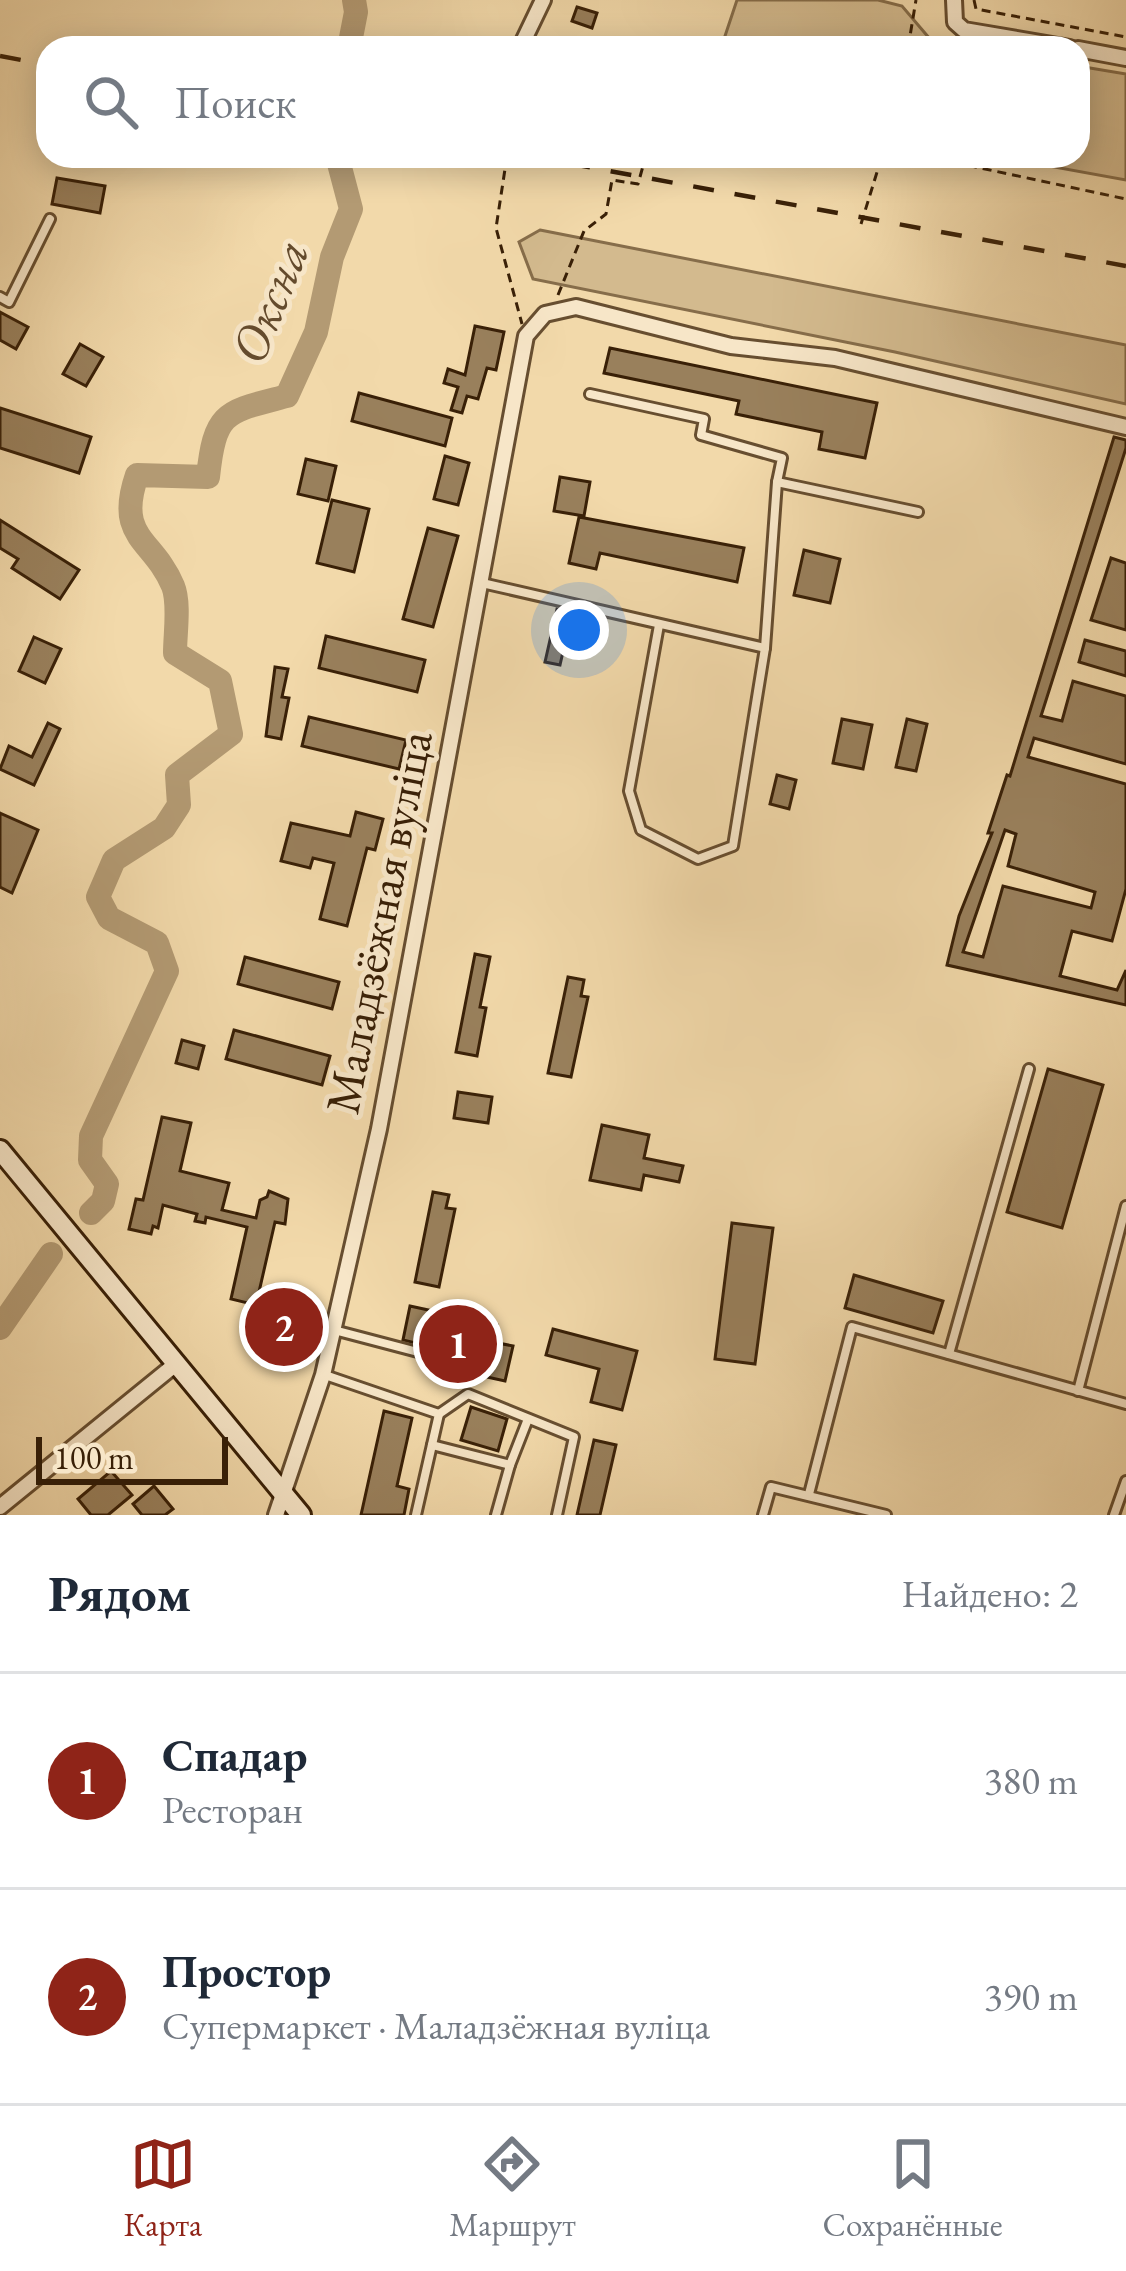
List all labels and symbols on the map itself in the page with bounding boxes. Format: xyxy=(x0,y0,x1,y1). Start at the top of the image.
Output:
water label: Оксна xyxy=(214,229,324,373)
your location xyxy=(549,600,609,660)
street label: Маладзёжная вуліца xyxy=(310,724,446,1119)
pin: 2 xyxy=(245,1282,323,1372)
pin: 1 xyxy=(419,1299,497,1389)
scale bar xyxy=(36,1431,228,1484)

